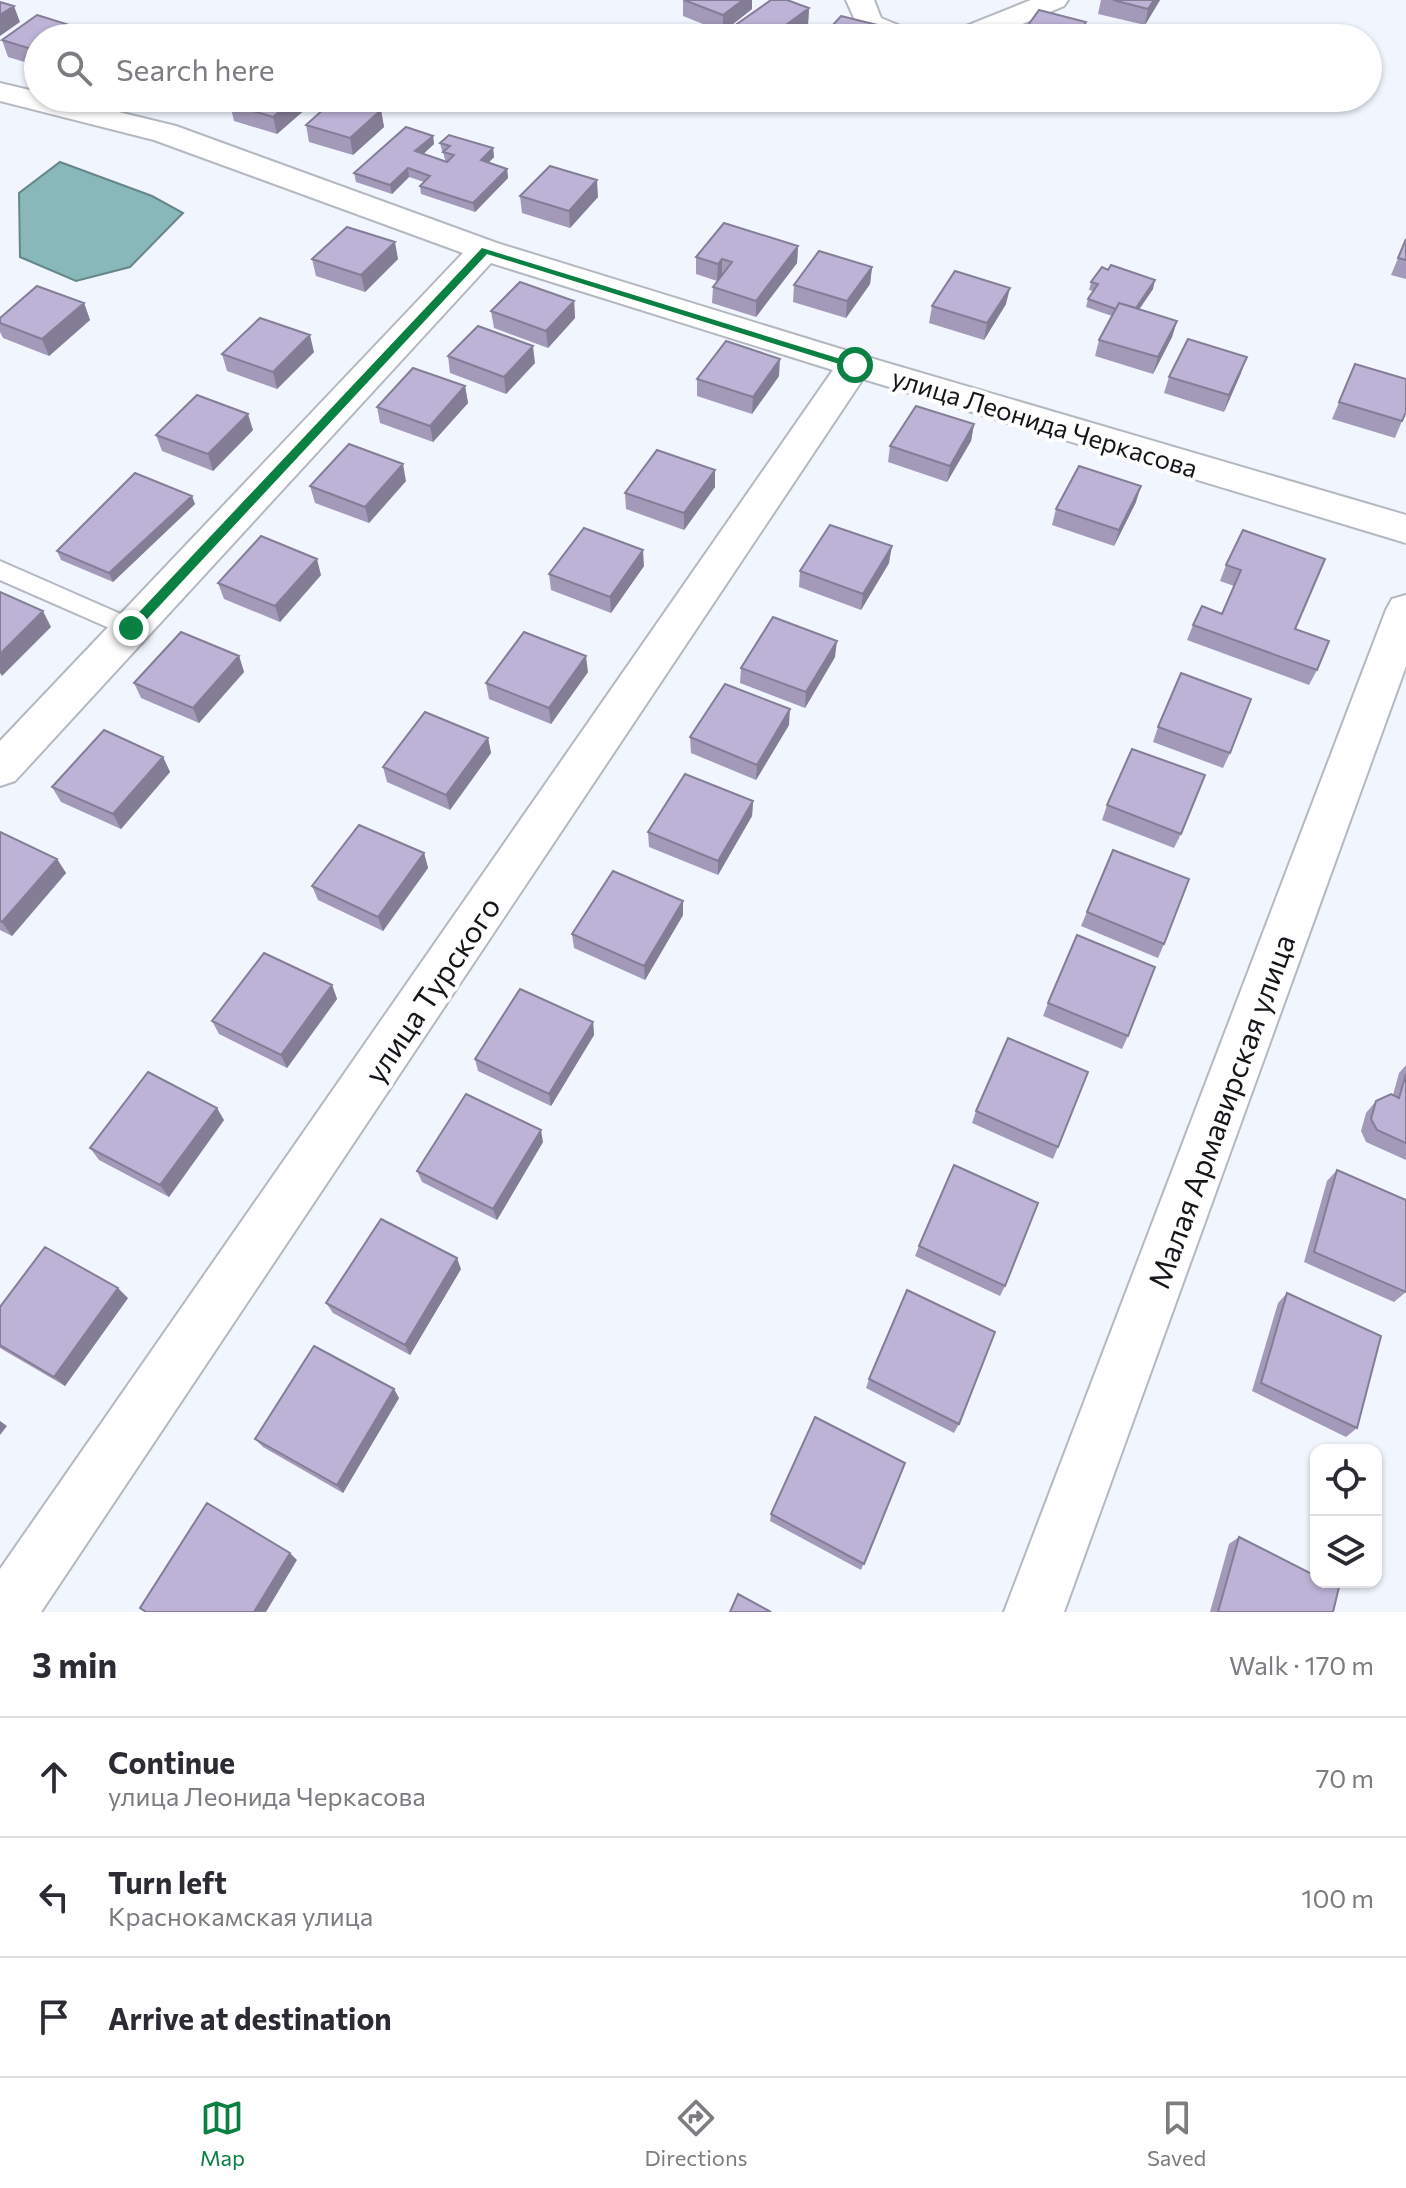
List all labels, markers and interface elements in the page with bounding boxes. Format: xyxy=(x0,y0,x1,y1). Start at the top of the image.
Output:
search box xyxy=(24,24,1382,112)
icon: search xyxy=(52,46,96,90)
text: Search here xyxy=(116,50,275,87)
route start xyxy=(837,347,873,383)
street label: улица Леонида Черкасова xyxy=(888,361,1202,483)
route end xyxy=(113,610,149,646)
street label: улица Турского xyxy=(355,889,507,1089)
street label: Малая Армавирская улица xyxy=(1139,929,1301,1293)
map controls xyxy=(1310,1444,1382,1588)
button: locate xyxy=(1310,1444,1382,1516)
button: layers xyxy=(1310,1516,1382,1588)
text: 3 min xyxy=(32,1643,117,1685)
text: Walk · 170 m xyxy=(1229,1649,1374,1680)
text: Continue xyxy=(108,1743,235,1780)
icon: ahead xyxy=(32,1755,76,1799)
text: 70 m xyxy=(1316,1762,1374,1793)
text: улица Леонида Черкасова xyxy=(108,1780,426,1811)
text: Turn left xyxy=(108,1863,227,1900)
icon: left xyxy=(32,1875,76,1919)
text: 100 m xyxy=(1301,1882,1374,1913)
text: Краснокамская улица xyxy=(108,1900,373,1931)
icon: arrive xyxy=(32,1995,76,2039)
text: Arrive at destination xyxy=(108,1999,392,2036)
tab: Map xyxy=(200,2096,245,2171)
tab: Directions xyxy=(644,2096,748,2171)
tab: Saved xyxy=(1147,2096,1206,2171)

